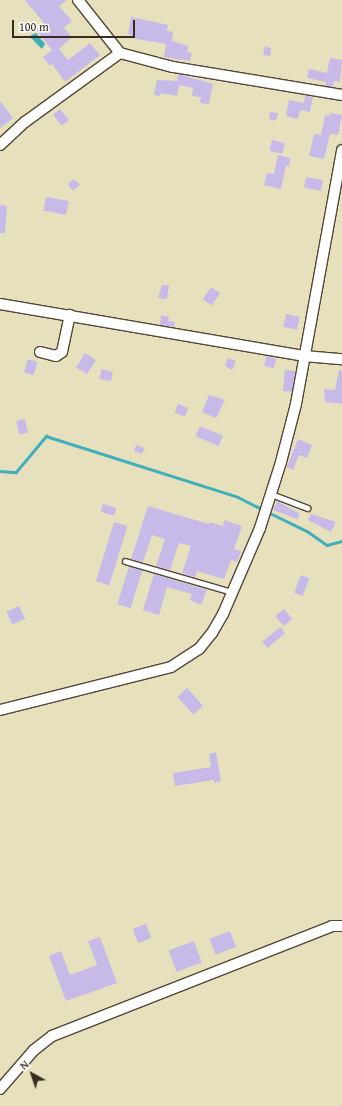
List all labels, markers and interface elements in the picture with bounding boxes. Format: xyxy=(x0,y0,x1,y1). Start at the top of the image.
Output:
scale bar xyxy=(14,12,137,38)
text: 100 m xyxy=(19,18,49,35)
north arrow xyxy=(12,1054,52,1094)
text: N xyxy=(16,1056,32,1073)

